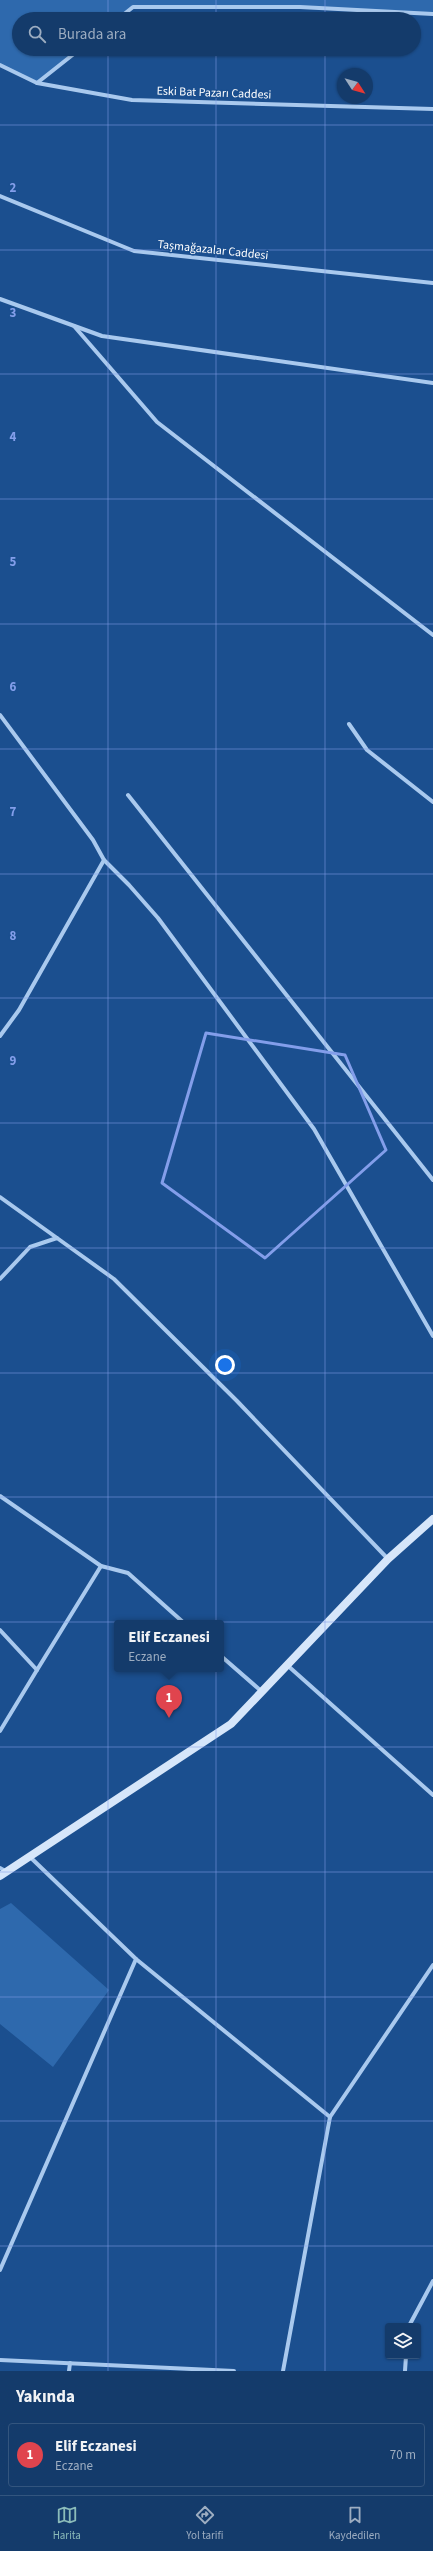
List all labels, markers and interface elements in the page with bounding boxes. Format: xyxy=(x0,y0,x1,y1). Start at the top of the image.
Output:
search box xyxy=(12,12,421,56)
icon: search xyxy=(26,23,48,45)
text: Burada ara xyxy=(58,24,126,45)
north arrow xyxy=(337,68,373,104)
street label: Eski Bat Pazarı Caddesi xyxy=(156,82,272,104)
text: 2 xyxy=(10,179,17,197)
street label: Taşmağazalar Caddesi xyxy=(157,236,269,264)
text: 3 xyxy=(10,304,17,322)
text: 4 xyxy=(10,428,17,446)
text: 5 xyxy=(10,553,17,571)
text: 6 xyxy=(10,678,17,696)
text: 7 xyxy=(10,803,17,821)
text: 8 xyxy=(10,927,17,945)
text: 9 xyxy=(10,1052,17,1070)
your location xyxy=(215,1355,235,1375)
popup xyxy=(114,1620,224,1672)
text: Elif Eczanesi xyxy=(128,1627,210,1648)
text: Eczane xyxy=(128,1648,166,1666)
pin: 1 xyxy=(156,1685,182,1718)
map controls xyxy=(385,2323,421,2359)
button: layers xyxy=(385,2323,421,2359)
text: Yakında xyxy=(16,2385,75,2409)
text: Elif Eczanesi xyxy=(55,2436,137,2457)
text: 1 xyxy=(27,2446,33,2464)
text: 70 m xyxy=(390,2446,416,2464)
text: Eczane xyxy=(55,2457,93,2475)
tab: Harita xyxy=(53,2504,81,2543)
tab: Yol tarifi xyxy=(186,2504,223,2543)
tab: Kaydedilen xyxy=(329,2504,380,2543)

